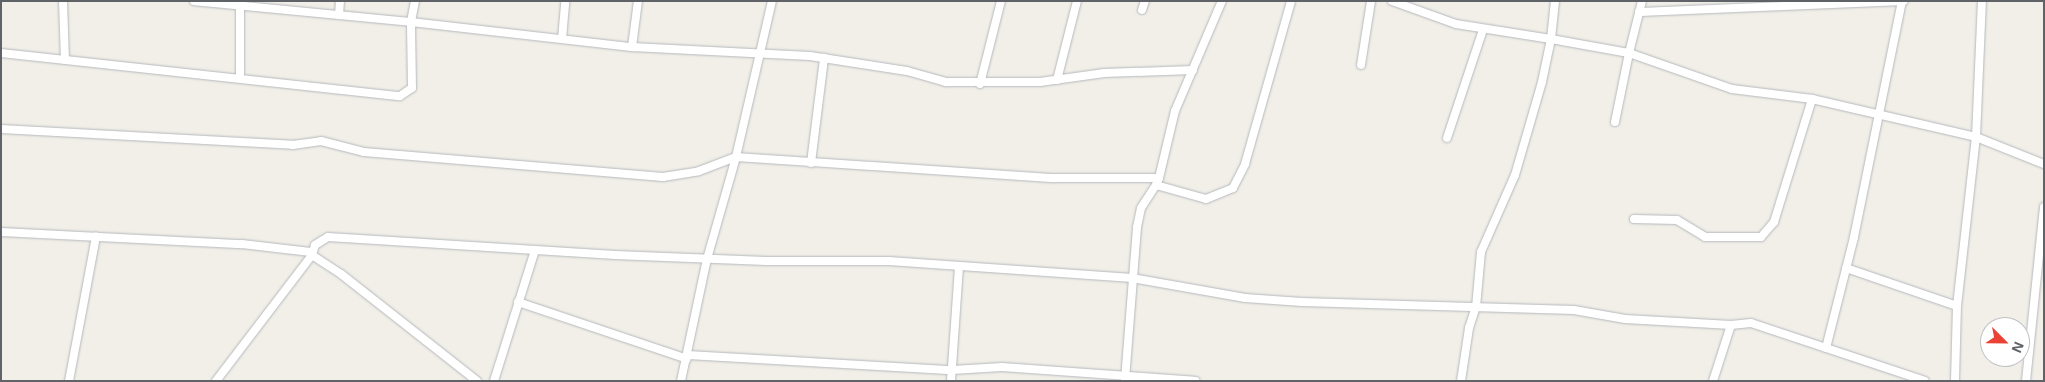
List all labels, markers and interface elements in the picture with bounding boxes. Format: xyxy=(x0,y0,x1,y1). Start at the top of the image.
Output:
north arrow xyxy=(1980,317,2030,367)
text: N xyxy=(2009,340,2027,355)

